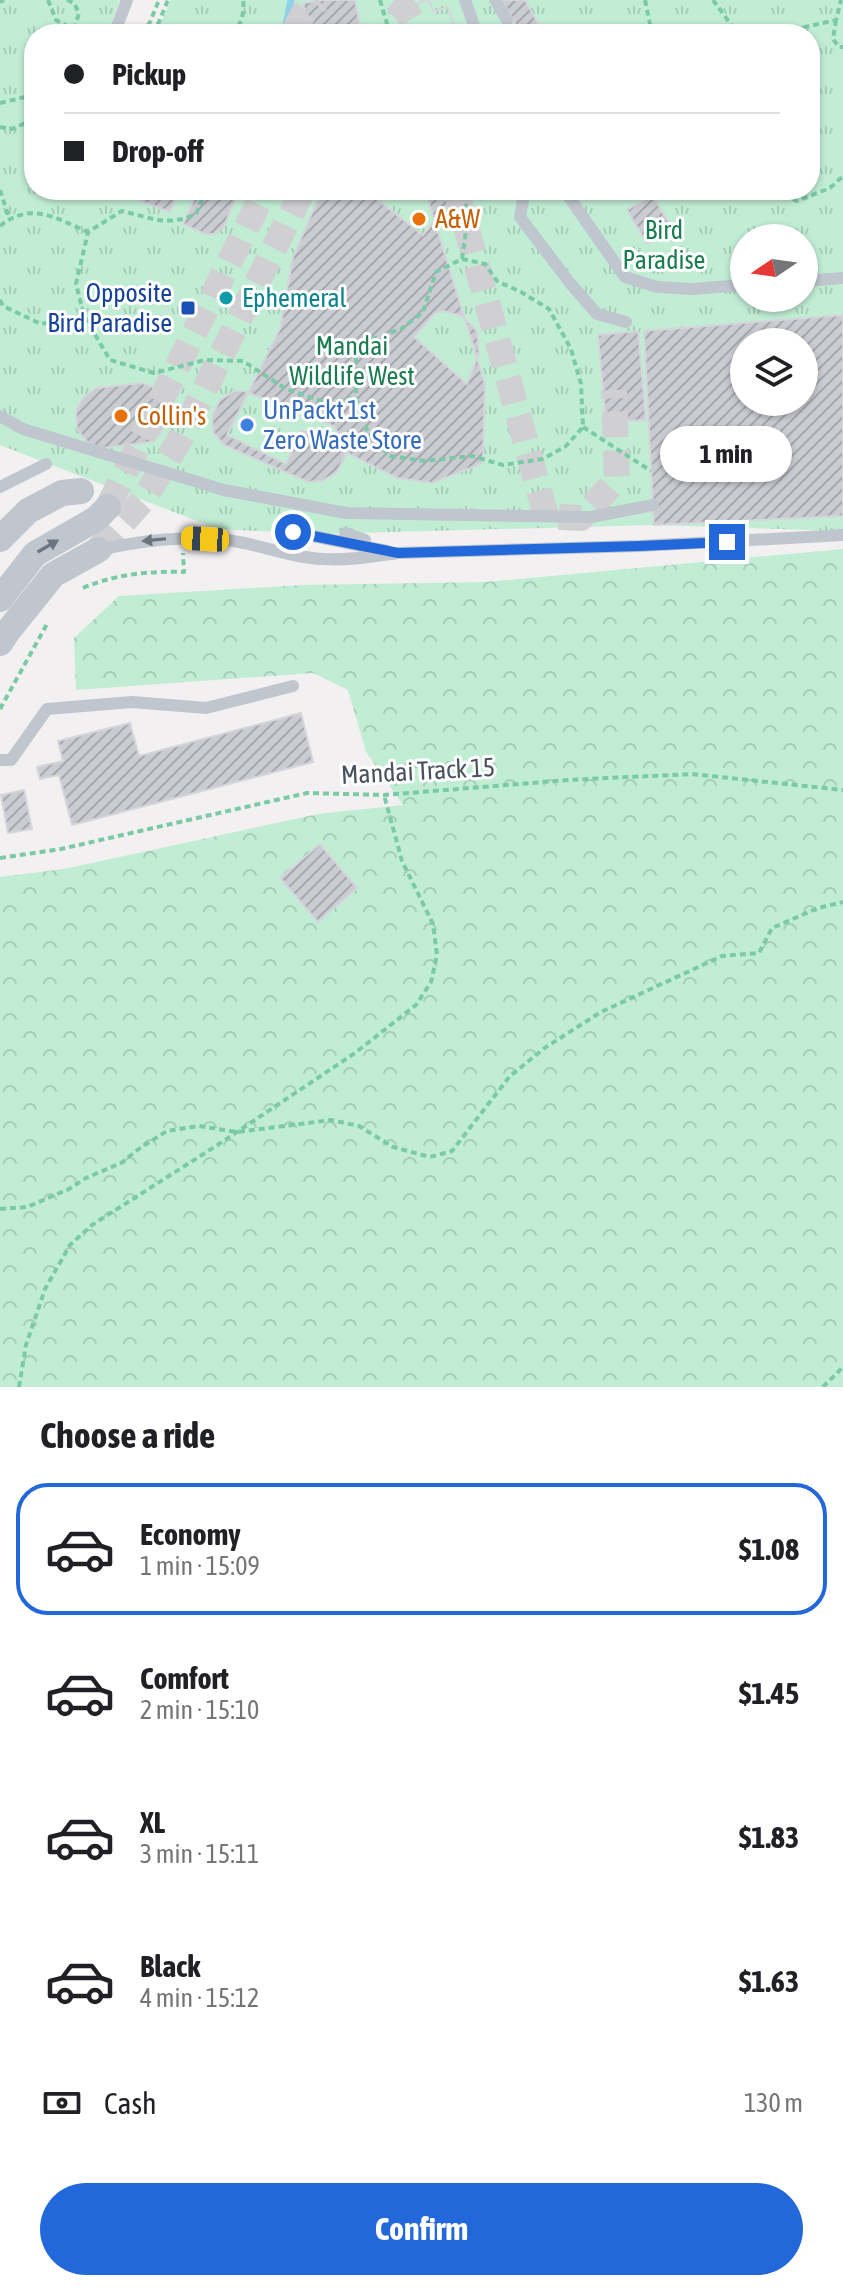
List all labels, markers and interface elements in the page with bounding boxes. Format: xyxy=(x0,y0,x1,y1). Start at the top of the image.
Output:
text: Pickup xyxy=(112,57,186,91)
text: Drop-off xyxy=(112,134,204,168)
place label: A&W xyxy=(435,204,480,234)
marker: A&W xyxy=(410,210,428,228)
park label: Bird Paradise xyxy=(623,215,705,275)
north arrow xyxy=(730,224,818,312)
map controls xyxy=(730,224,818,416)
place label: Opposite Bird Paradise xyxy=(47,278,172,338)
place label: Ephemeral xyxy=(242,283,347,313)
marker: Ephemeral xyxy=(217,289,235,307)
marker: Opposite Bird Paradise xyxy=(179,299,197,317)
button: layers xyxy=(730,328,818,416)
park label: Mandai Wildlife West xyxy=(289,331,415,391)
place label: UnPackt 1st Zero Waste Store xyxy=(263,395,422,455)
place label: Collin's xyxy=(137,401,206,431)
marker: Collin's xyxy=(112,407,130,425)
marker: UnPackt 1st Zero Waste Store xyxy=(238,416,256,434)
callout: 1 min xyxy=(661,426,793,482)
text: 1 min xyxy=(699,439,753,469)
route start xyxy=(275,514,311,550)
route end xyxy=(709,524,745,560)
car xyxy=(180,526,230,552)
one-way arrow xyxy=(141,534,166,547)
one-way arrow xyxy=(37,539,59,553)
street label: Mandai Track 15 xyxy=(340,752,496,790)
text: Choose a ride xyxy=(40,1414,215,1456)
icon: car xyxy=(44,1513,116,1585)
text: Economy xyxy=(140,1517,241,1551)
text: $1.08 xyxy=(739,1532,799,1566)
text: 1 min · 15:09 xyxy=(140,1551,260,1581)
icon: car xyxy=(44,1657,116,1729)
text: Comfort xyxy=(140,1661,229,1695)
text: $1.45 xyxy=(739,1676,799,1710)
text: 2 min · 15:10 xyxy=(140,1695,259,1725)
icon: car xyxy=(44,1801,116,1873)
text: XL xyxy=(140,1805,165,1839)
text: $1.83 xyxy=(739,1820,799,1854)
text: 3 min · 15:11 xyxy=(140,1839,259,1869)
icon: car xyxy=(44,1945,116,2017)
text: Black xyxy=(140,1949,200,1983)
text: $1.63 xyxy=(739,1964,799,1998)
text: 4 min · 15:12 xyxy=(140,1983,259,2013)
icon: cash xyxy=(40,2081,84,2125)
text: Cash xyxy=(104,2086,157,2120)
text: 130 m xyxy=(744,2088,803,2118)
button: Confirm xyxy=(40,2183,803,2275)

